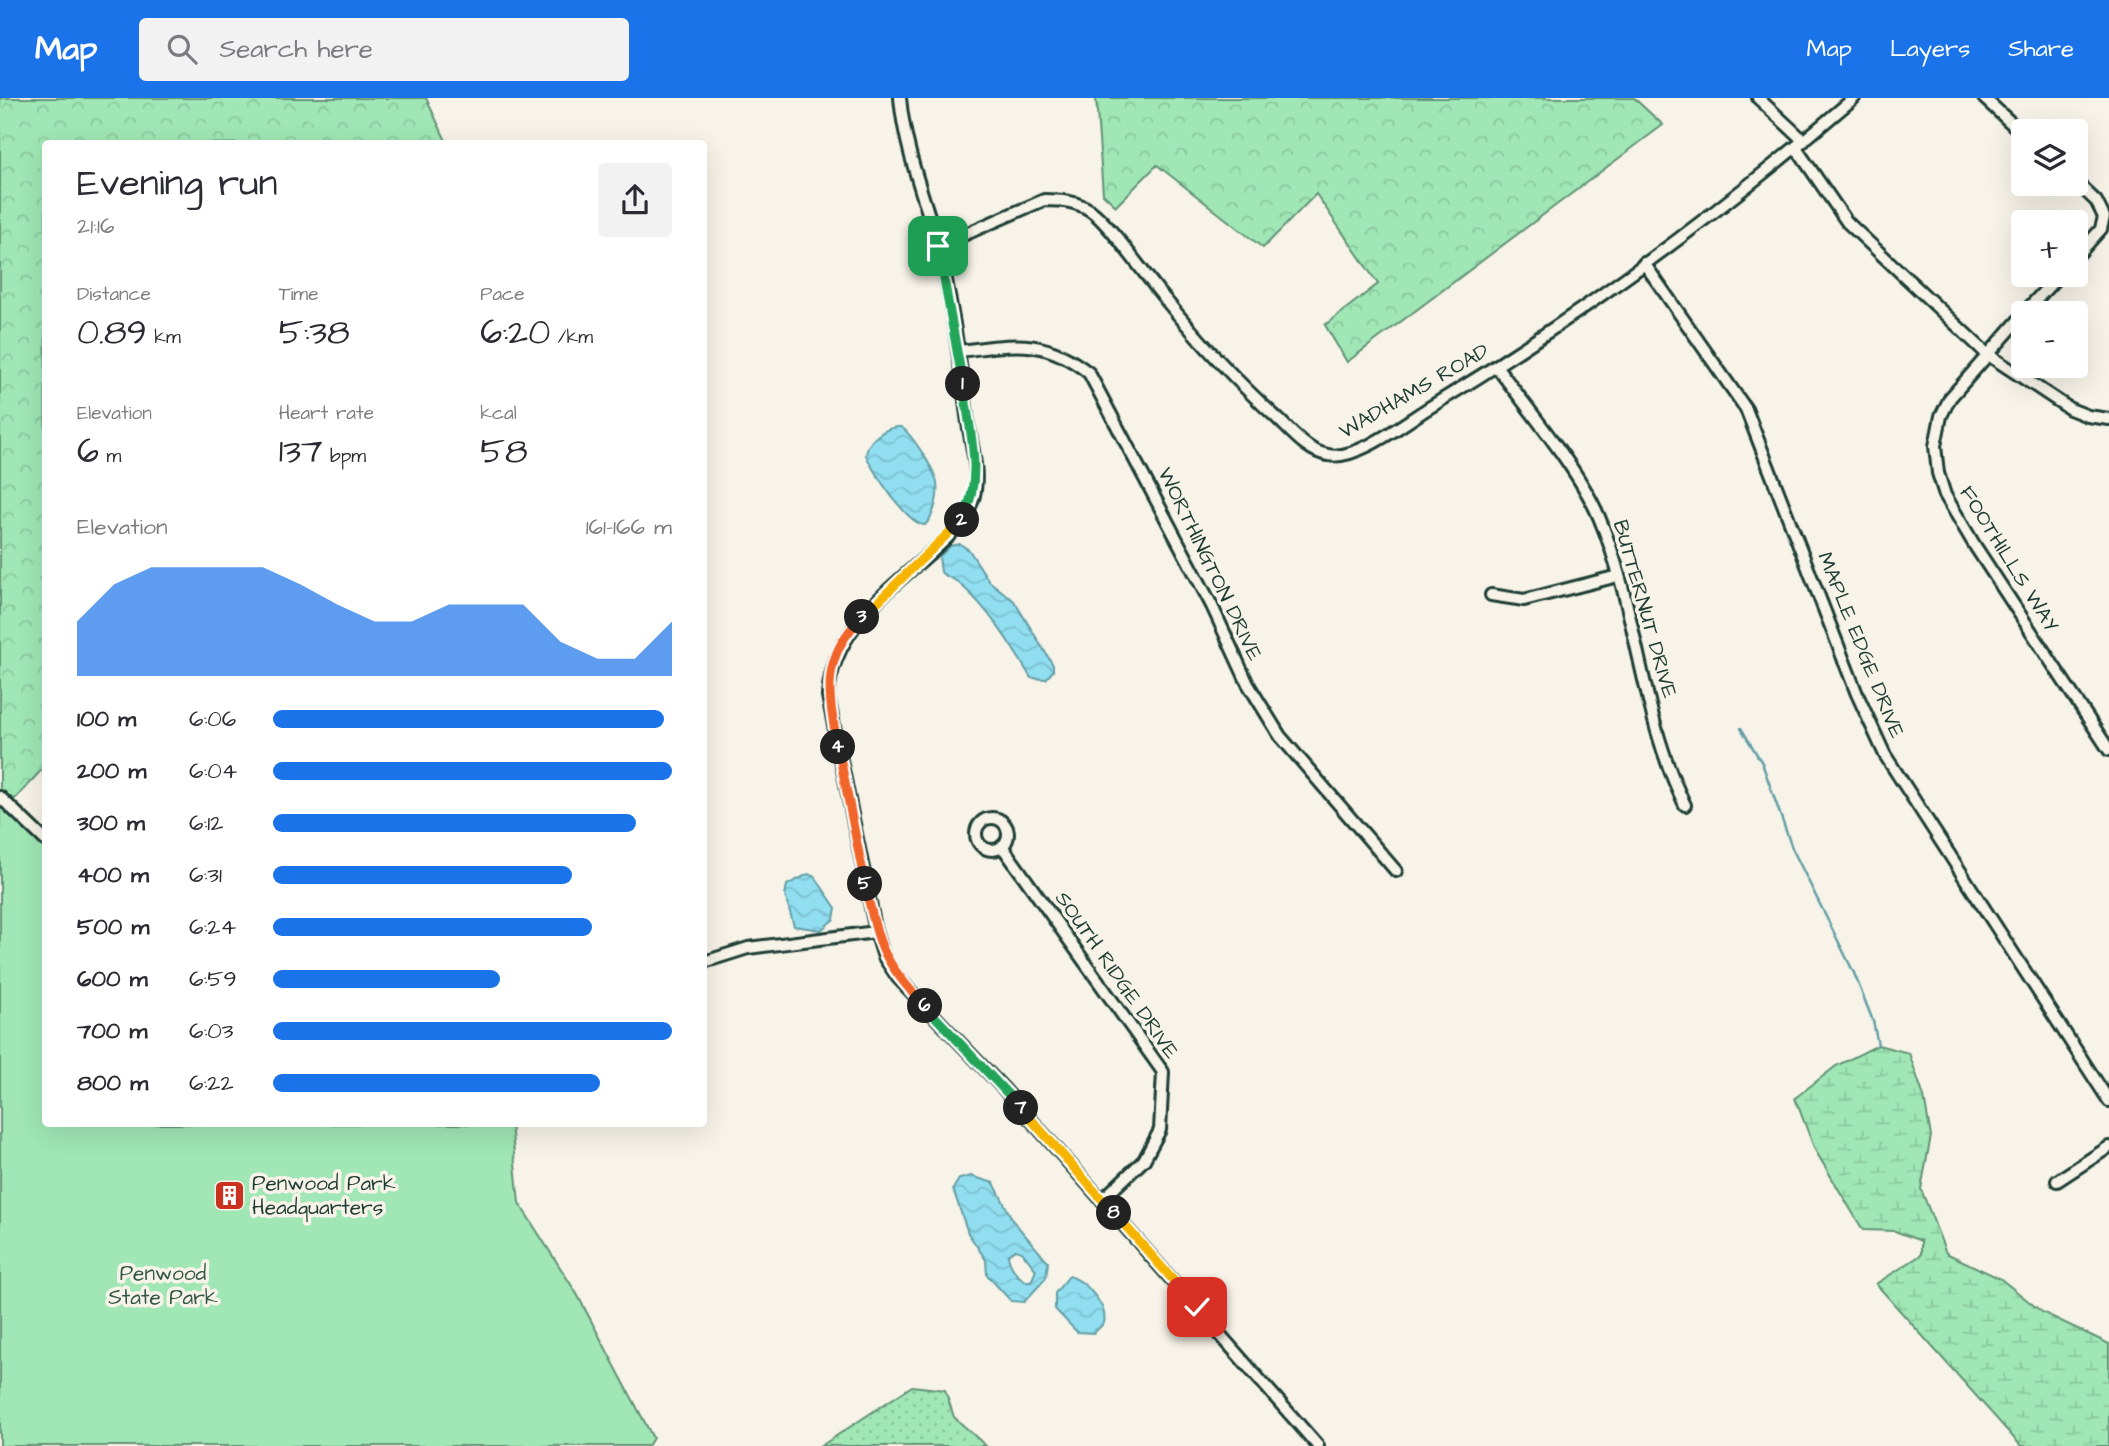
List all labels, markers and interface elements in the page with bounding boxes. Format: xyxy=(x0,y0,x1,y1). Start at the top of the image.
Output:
search box xyxy=(139,18,629,81)
text: Map xyxy=(35,26,97,72)
icon: search xyxy=(163,30,201,68)
text: Search here xyxy=(219,31,373,67)
text: Map xyxy=(1807,32,1852,66)
text: Layers xyxy=(1890,32,1970,66)
text: Share xyxy=(2008,32,2074,66)
map controls xyxy=(2011,119,2088,378)
button: layers xyxy=(2011,119,2088,196)
text: Evening run xyxy=(77,158,278,210)
button: share xyxy=(598,163,672,237)
text: 21:16 xyxy=(77,210,114,242)
button: + xyxy=(2011,210,2088,287)
pin xyxy=(908,216,968,276)
icon: arrive xyxy=(919,227,957,265)
text: Distance xyxy=(77,281,151,308)
text: Time xyxy=(279,281,318,308)
text: Pace xyxy=(480,281,524,308)
button: − xyxy=(2011,301,2088,378)
text: 0.89 xyxy=(77,308,147,357)
text: 5:38 xyxy=(279,308,350,357)
text: 6:20 xyxy=(480,308,550,357)
text: km xyxy=(147,324,181,351)
text: /km xyxy=(550,324,593,351)
street label: WADHAMS ROAD xyxy=(1334,336,1494,446)
pin: 1 xyxy=(946,366,981,402)
text: 1 xyxy=(961,370,964,397)
text: Elevation xyxy=(77,400,152,427)
text: Heart rate xyxy=(279,400,374,427)
text: kcal xyxy=(480,400,517,427)
text: 6 xyxy=(77,427,99,476)
text: 137 xyxy=(279,427,322,476)
text: 58 xyxy=(480,427,528,476)
text: m xyxy=(99,443,121,470)
text: bpm xyxy=(322,443,366,470)
street label: WORTHINGTON DRIVE xyxy=(1151,463,1270,666)
street label: FOOTHILLS WAY xyxy=(1952,480,2066,638)
pin: 2 xyxy=(944,502,979,538)
text: 2 xyxy=(956,506,967,533)
text: Elevation xyxy=(77,511,168,543)
text: 161–166 m xyxy=(586,511,672,543)
street label: BUTTERNUT DRIVE xyxy=(1606,517,1684,702)
street label: MAPLE EDGE DRIVE xyxy=(1810,548,1912,743)
pin: 3 xyxy=(844,600,880,634)
text: 3 xyxy=(857,603,866,630)
text: 100 m xyxy=(77,703,136,735)
text: 6:06 xyxy=(189,703,236,735)
pin: 4 xyxy=(820,730,856,764)
text: 4 xyxy=(831,733,844,760)
text: 200 m xyxy=(77,755,146,787)
text: 6:04 xyxy=(189,755,237,787)
text: 300 m xyxy=(77,807,145,839)
text: 6:12 xyxy=(189,807,223,839)
text: 400 m xyxy=(77,859,149,891)
text: 6:31 xyxy=(189,859,222,891)
pin: 5 xyxy=(848,866,882,902)
text: 5 xyxy=(858,870,871,897)
street label: SOUTH RIDGE DRIVE xyxy=(1048,886,1186,1065)
text: 500 m xyxy=(77,911,149,943)
text: 6:24 xyxy=(189,911,236,943)
text: 600 m xyxy=(77,963,148,995)
text: 6:59 xyxy=(189,963,237,995)
pin: 6 xyxy=(908,988,942,1024)
text: 6 xyxy=(919,992,930,1019)
text: 700 m xyxy=(77,1015,147,1047)
text: 6:03 xyxy=(189,1015,233,1047)
text: 800 m xyxy=(77,1067,148,1099)
text: 6:22 xyxy=(189,1067,234,1099)
pin: 7 xyxy=(1004,1090,1038,1126)
text: 7 xyxy=(1015,1094,1026,1121)
place label: Penwood Park Headquarters xyxy=(252,1169,396,1222)
building icon: Penwood Park Headquarters xyxy=(212,1178,246,1212)
pin: 8 xyxy=(1096,1196,1132,1230)
text: 8 xyxy=(1107,1199,1120,1226)
park label: Penwood State Park xyxy=(108,1259,218,1312)
pin xyxy=(1167,1277,1227,1337)
icon: check xyxy=(1178,1288,1216,1326)

